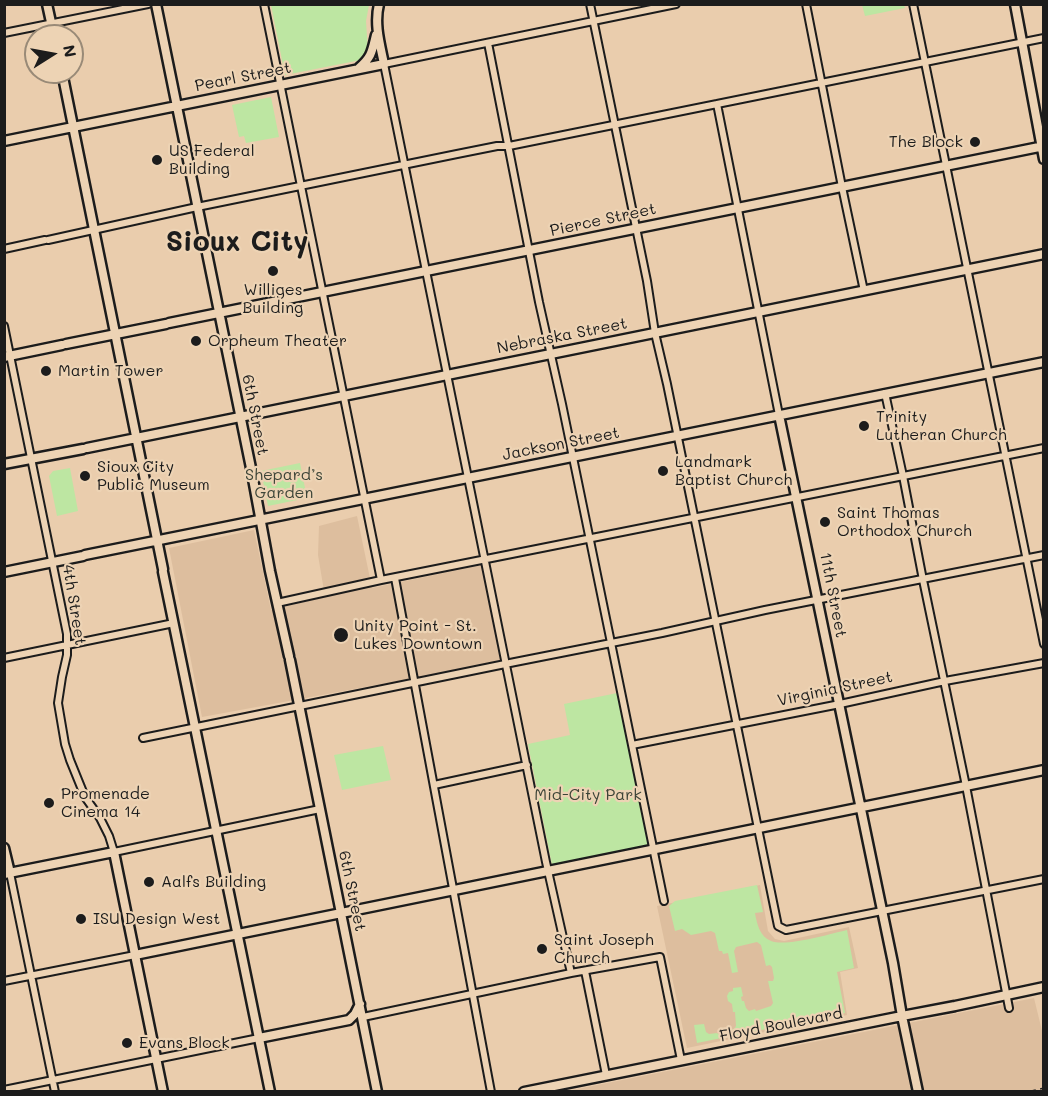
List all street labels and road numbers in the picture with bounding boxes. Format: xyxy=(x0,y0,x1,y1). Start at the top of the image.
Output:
street label: Pearl Street xyxy=(193,58,293,96)
street label: Pierce Street xyxy=(548,199,658,241)
street label: Nebraska Street xyxy=(495,314,629,358)
street label: 6th Street xyxy=(238,373,272,457)
street label: Jackson Street xyxy=(501,423,621,465)
street label: 11th Street xyxy=(815,551,851,639)
street label: 4th Street xyxy=(58,563,90,647)
street label: Virginia Street xyxy=(776,667,894,711)
street label: 6th Street xyxy=(334,849,370,933)
street label: Floyd Boulevard xyxy=(718,1004,844,1046)

